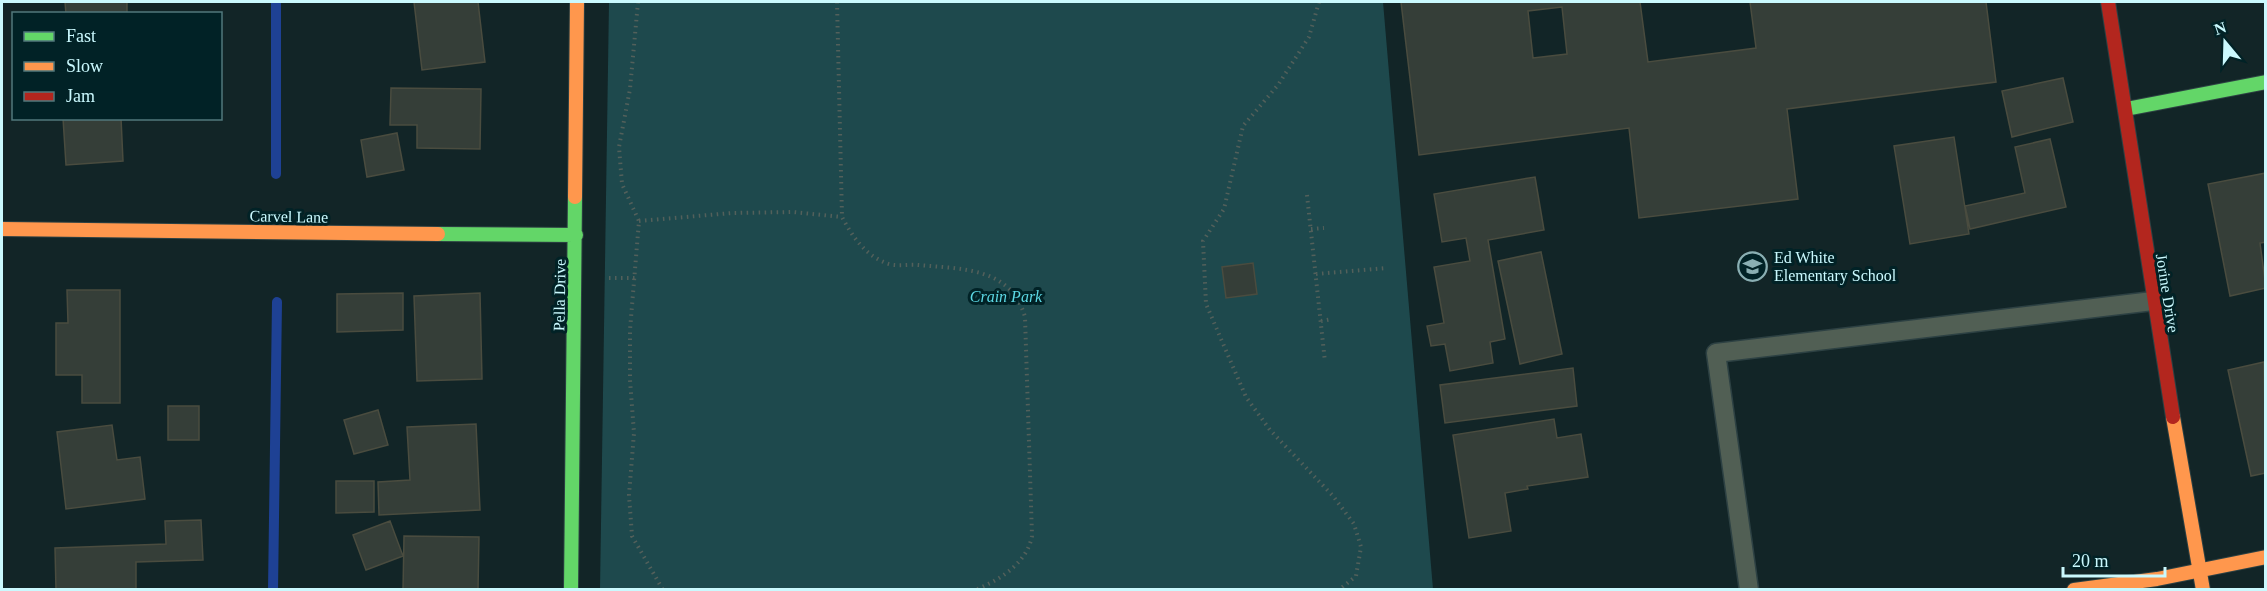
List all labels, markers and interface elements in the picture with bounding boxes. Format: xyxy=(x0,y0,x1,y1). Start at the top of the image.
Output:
legend xyxy=(12,12,222,120)
north arrow xyxy=(2195,12,2255,72)
text: N xyxy=(2212,18,2229,38)
text: Fast xyxy=(66,26,96,46)
text: Slow xyxy=(66,56,103,76)
text: Jam xyxy=(66,86,95,106)
street label: Carvel Lane xyxy=(250,207,328,226)
place label: Ed White Elementary School xyxy=(1774,249,1897,285)
school or university icon: Ed White Elementary School xyxy=(1737,250,1769,282)
street label: Jorine Drive xyxy=(2153,252,2182,334)
street label: Pella Drive xyxy=(550,259,569,331)
park label: Crain Park xyxy=(970,288,1043,305)
scale bar xyxy=(2063,540,2165,578)
text: 20 m xyxy=(2072,551,2109,571)

